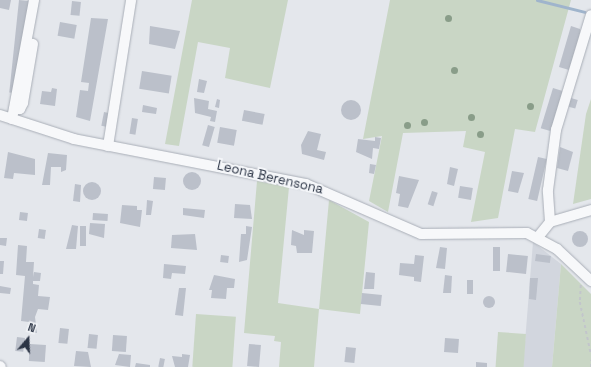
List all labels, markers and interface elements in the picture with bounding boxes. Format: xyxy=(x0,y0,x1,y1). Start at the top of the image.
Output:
street label: Leona Berensona xyxy=(215,158,325,198)
north arrow xyxy=(8,319,48,359)
text: N xyxy=(26,320,38,335)

